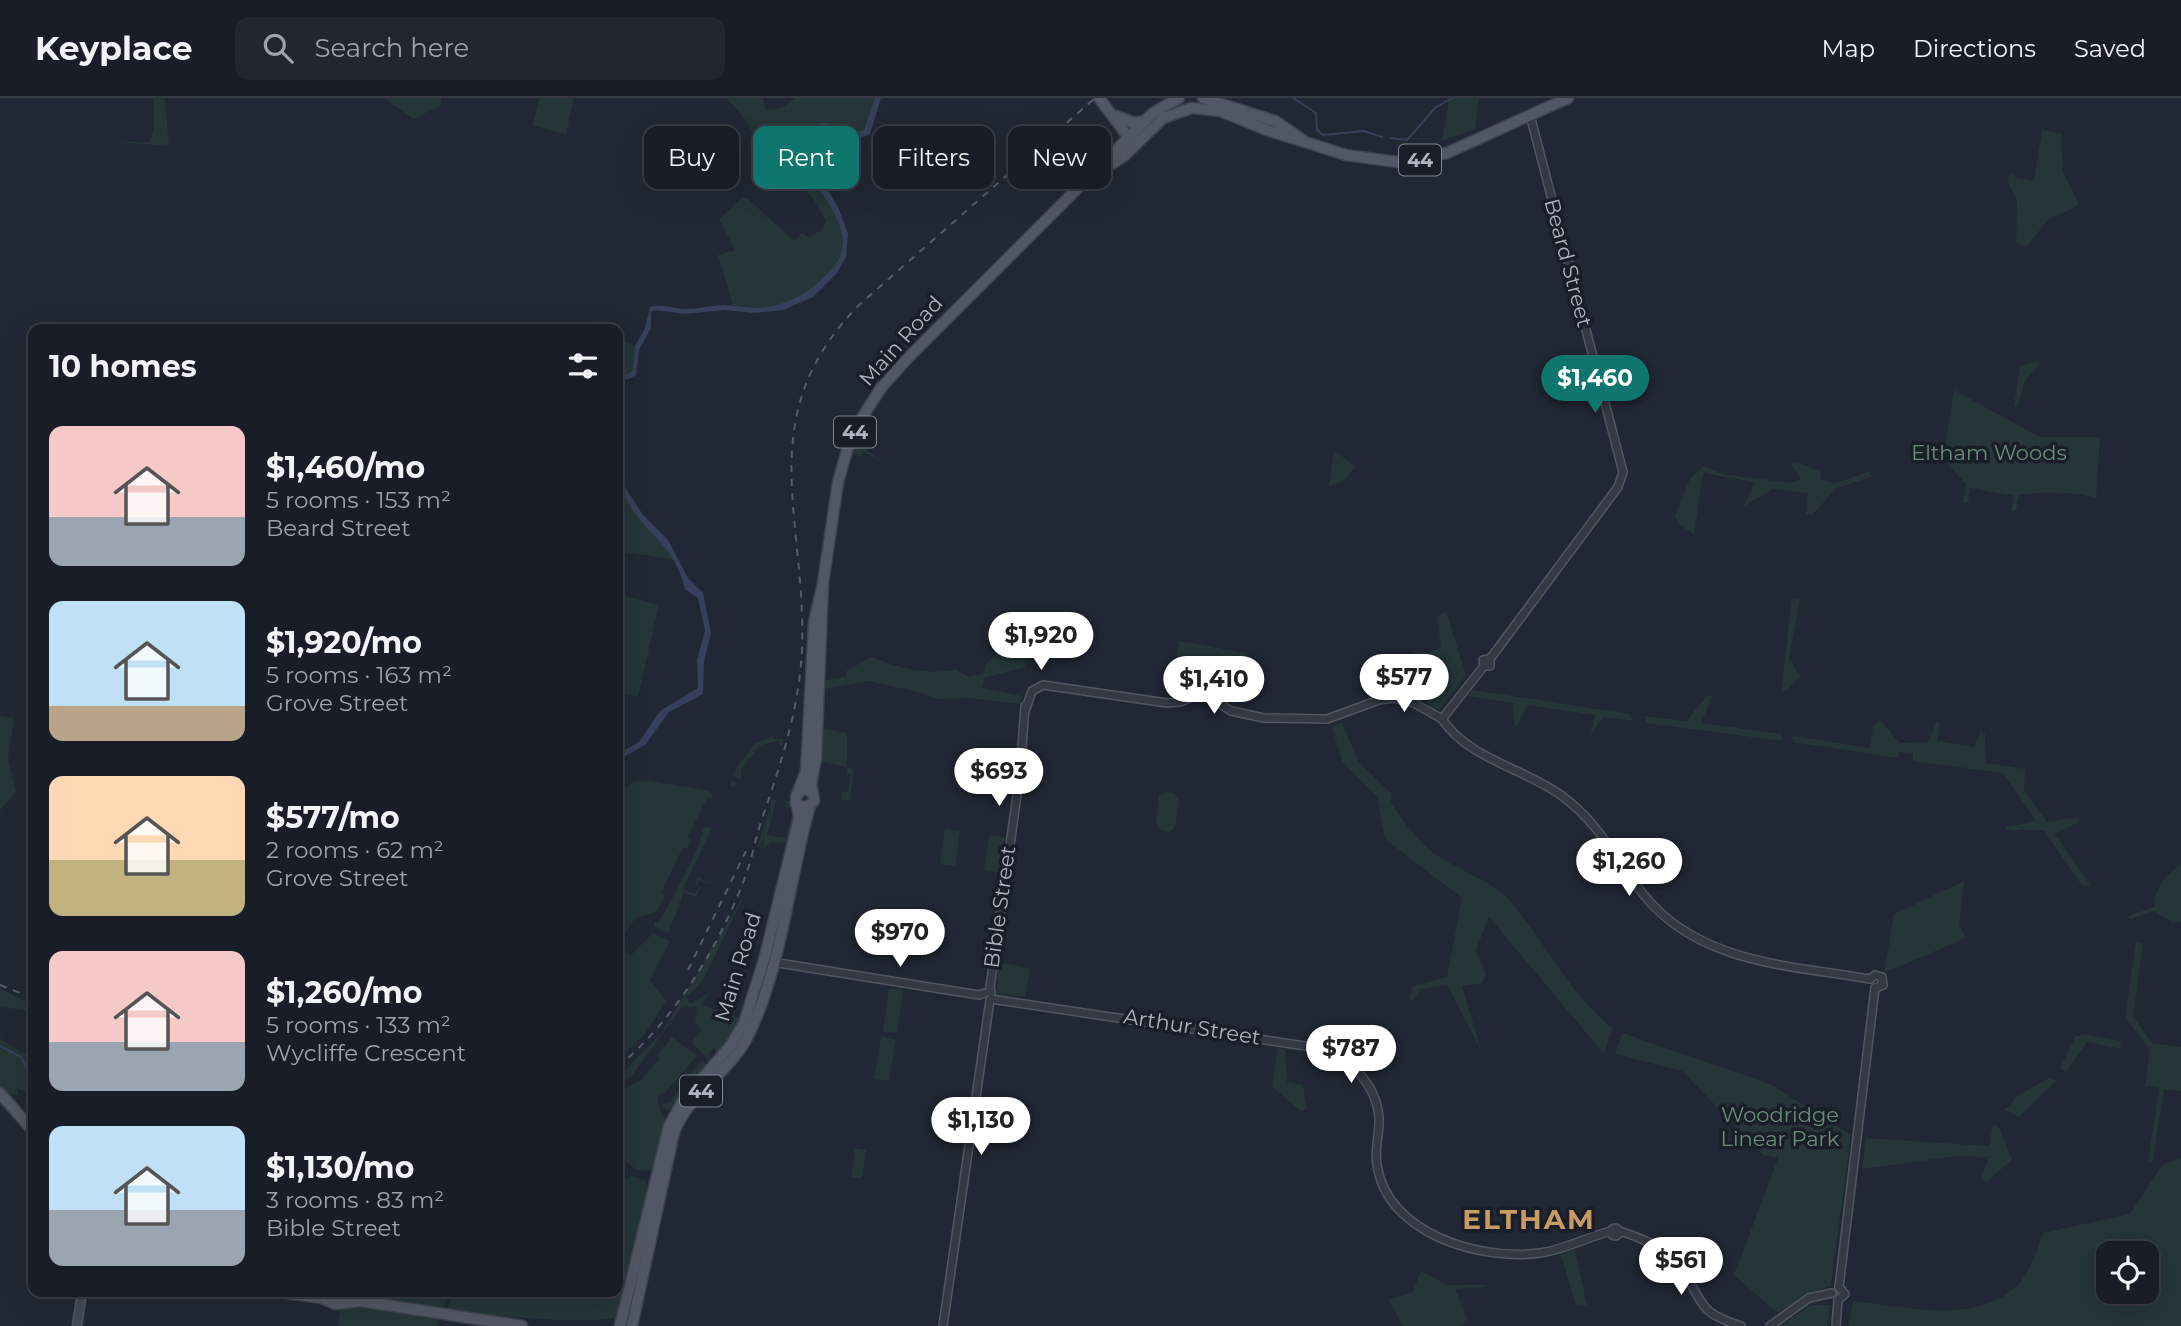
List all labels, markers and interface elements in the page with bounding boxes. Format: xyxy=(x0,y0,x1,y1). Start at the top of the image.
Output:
search box xyxy=(235,17,725,80)
text: Keyplace xyxy=(35,28,193,68)
icon: search xyxy=(259,29,297,67)
text: Search here xyxy=(315,32,469,64)
text: Map xyxy=(1822,34,1875,63)
text: Directions xyxy=(1913,34,2036,63)
text: Saved xyxy=(2074,34,2146,63)
chip: Buy xyxy=(644,126,739,189)
chip: Rent xyxy=(753,126,859,189)
chip: Filters xyxy=(873,126,994,189)
chip: New xyxy=(1008,126,1111,189)
road number: 44 xyxy=(1399,144,1441,176)
street label: Beard Street xyxy=(1539,196,1598,330)
street label: Main Road xyxy=(854,290,948,391)
icon: filters xyxy=(564,347,602,385)
text: 10 homes xyxy=(49,348,197,385)
pin: $1,460 xyxy=(1538,356,1652,415)
text: $1,460 xyxy=(1557,364,1633,392)
road number: 44 xyxy=(834,416,876,448)
park label: Eltham Woods xyxy=(1911,440,2067,465)
text: $1,460/mo xyxy=(266,449,425,486)
icon: home xyxy=(105,454,189,538)
text: 5 rooms · 153 m² xyxy=(266,486,451,514)
text: Beard Street xyxy=(266,514,411,542)
pin: $1,920 xyxy=(984,612,1098,672)
text: $1,920 xyxy=(1004,621,1078,649)
text: $1,920/mo xyxy=(266,624,422,661)
icon: home xyxy=(105,629,189,713)
pin: $577 xyxy=(1363,654,1445,714)
pin: $1,410 xyxy=(1157,656,1271,716)
text: 5 rooms · 163 m² xyxy=(266,661,452,689)
text: $577 xyxy=(1376,663,1432,691)
text: $1,410 xyxy=(1179,665,1249,693)
text: Grove Street xyxy=(266,689,408,717)
pin: $693 xyxy=(958,748,1040,808)
text: $693 xyxy=(970,757,1028,785)
text: $577/mo xyxy=(266,799,400,836)
icon: home xyxy=(105,804,189,888)
text: 2 rooms · 62 m² xyxy=(266,836,444,864)
pin: $1,260 xyxy=(1572,838,1686,898)
street label: Bible Street xyxy=(979,844,1020,970)
text: $1,260 xyxy=(1592,847,1666,875)
text: Grove Street xyxy=(266,864,408,892)
street label: Main Road xyxy=(709,909,766,1024)
pin: $970 xyxy=(859,910,941,969)
text: $970 xyxy=(871,918,929,946)
text: $1,260/mo xyxy=(266,974,422,1011)
icon: home xyxy=(105,979,189,1063)
street label: Arthur Street xyxy=(1122,1003,1262,1050)
text: 5 rooms · 133 m² xyxy=(266,1011,451,1039)
pin: $787 xyxy=(1310,1026,1392,1085)
text: $787 xyxy=(1322,1034,1380,1062)
text: Wycliffe Crescent xyxy=(266,1039,466,1067)
road number: 44 xyxy=(680,1076,722,1107)
pin: $1,130 xyxy=(924,1098,1038,1157)
park label: Woodridge Linear Park xyxy=(1721,1102,1840,1151)
text: $1,130 xyxy=(947,1106,1015,1134)
text: $1,130/mo xyxy=(266,1149,414,1186)
icon: home xyxy=(105,1154,189,1238)
text: 3 rooms · 83 m² xyxy=(266,1186,444,1214)
district label: ELTHAM xyxy=(1462,1202,1596,1236)
text: Bible Street xyxy=(266,1214,401,1242)
pin: $561 xyxy=(1640,1238,1722,1297)
map controls xyxy=(2096,1241,2159,1304)
button: locate xyxy=(2096,1241,2159,1304)
text: $561 xyxy=(1655,1246,1707,1274)

